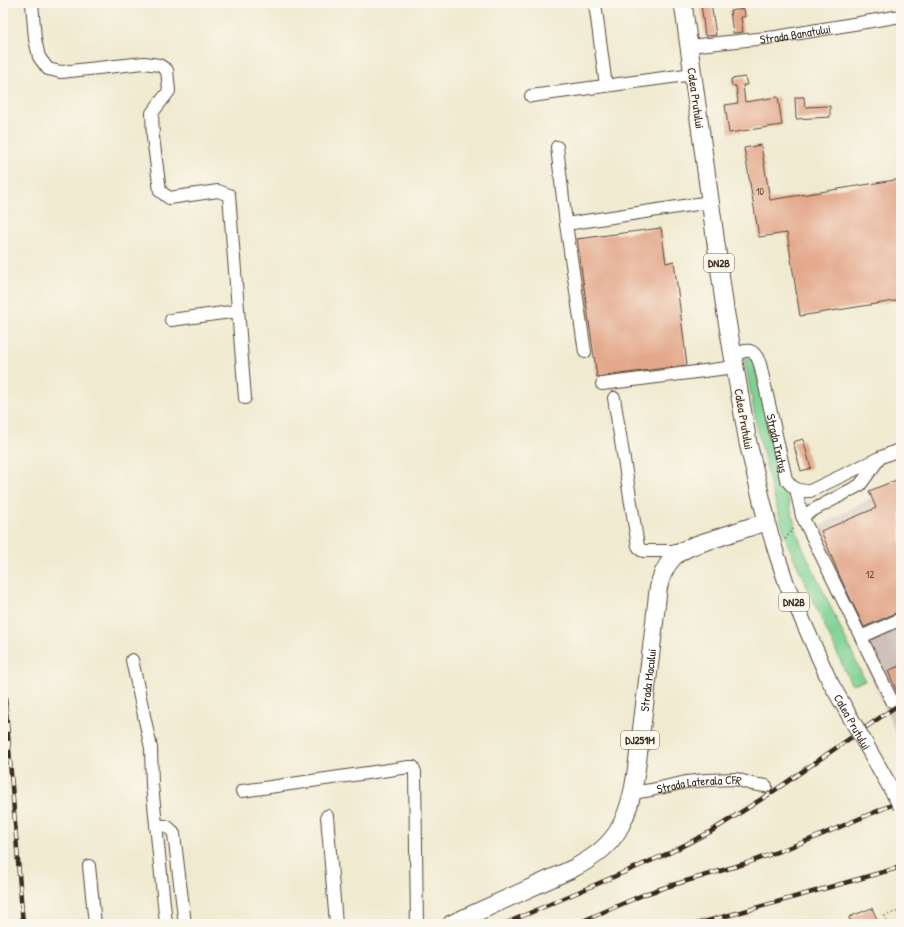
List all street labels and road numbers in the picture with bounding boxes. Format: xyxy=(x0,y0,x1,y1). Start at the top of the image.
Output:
street label: Strada Banatului xyxy=(759,19,832,47)
street label: Calea Prutului xyxy=(683,66,709,130)
road number: DN2B xyxy=(704,254,734,272)
street label: Calea Prutului xyxy=(730,387,758,451)
street label: Strada Trutuș xyxy=(763,412,793,475)
road number: DN2B xyxy=(779,593,809,611)
street label: Strada Macului xyxy=(635,648,660,712)
street label: Calea Prutului xyxy=(830,691,875,753)
road number: DJ251M xyxy=(621,731,659,749)
street label: Strada Laterala CFR xyxy=(655,770,744,797)

